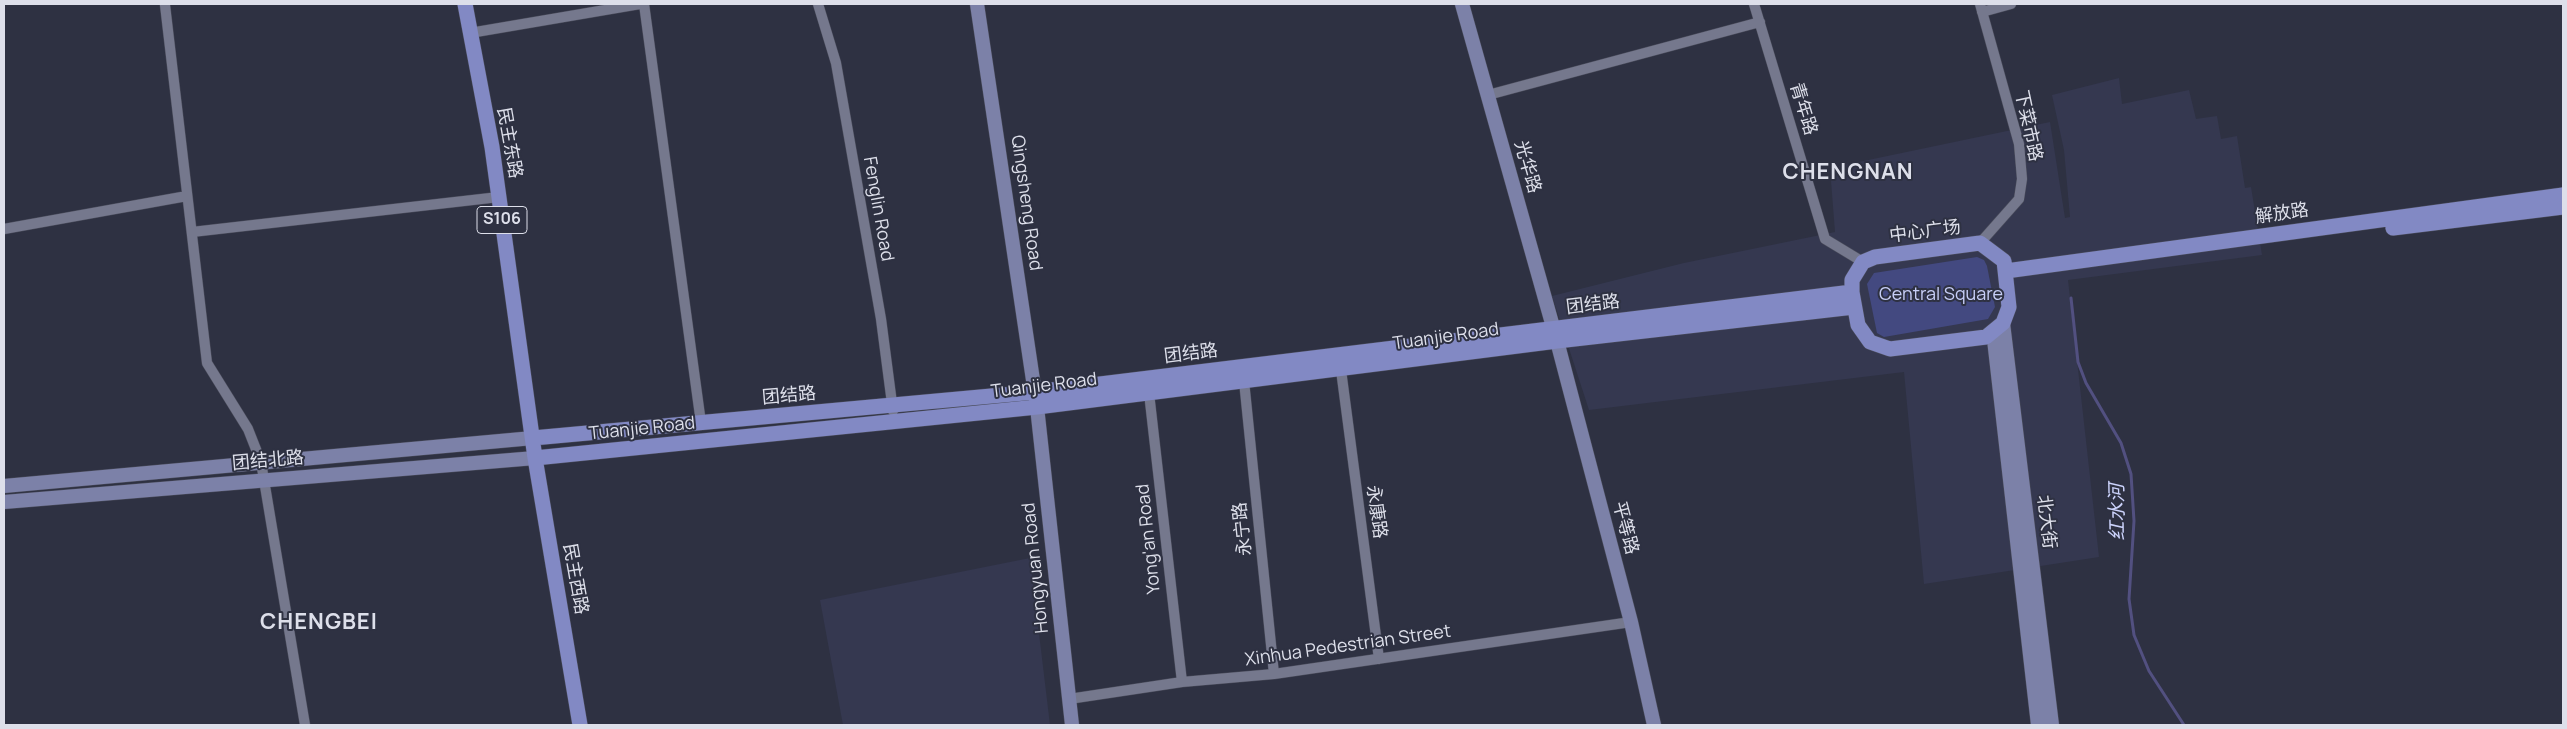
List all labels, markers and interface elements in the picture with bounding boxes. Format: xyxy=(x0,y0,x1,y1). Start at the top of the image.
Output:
street label: 青年路 xyxy=(1785,80,1821,138)
street label: 下菜市路 xyxy=(2010,89,2046,163)
street label: 民主东路 xyxy=(492,106,526,180)
street label: Qingsheng Road xyxy=(1006,134,1046,272)
street label: 光华路 xyxy=(1509,138,1545,196)
street label: Fenglin Road xyxy=(858,155,898,263)
district label: CHENGNAN xyxy=(1781,160,1915,186)
street label: 解放路 xyxy=(2254,200,2310,228)
road number: S106 xyxy=(477,206,527,234)
street label: 中心广场 xyxy=(1888,217,1962,247)
park label: Central Square xyxy=(1879,284,2003,306)
street label: 团结路 xyxy=(1565,291,1621,319)
street label: Tuanjie Road xyxy=(1392,319,1500,355)
street label: 团结路 xyxy=(1163,340,1219,368)
street label: Tuanjie Road xyxy=(990,369,1098,403)
street label: 团结路 xyxy=(761,383,817,409)
street label: Tuanjie Road xyxy=(588,413,696,445)
street label: 团结北路 xyxy=(231,447,305,475)
street label: Yong'an Road xyxy=(1132,483,1166,595)
water label: 红水河 xyxy=(2106,483,2130,541)
street label: 永康路 xyxy=(1362,484,1390,540)
street label: 北大街 xyxy=(2032,494,2060,550)
street label: 平等路 xyxy=(1608,499,1642,557)
street label: 永宁路 xyxy=(1229,501,1257,557)
street label: Hongyuan Road xyxy=(1018,502,1054,634)
street label: 民主西路 xyxy=(558,542,592,616)
district label: CHENGBEI xyxy=(259,610,379,636)
street label: Xinhua Pedestrian Street xyxy=(1244,621,1452,671)

